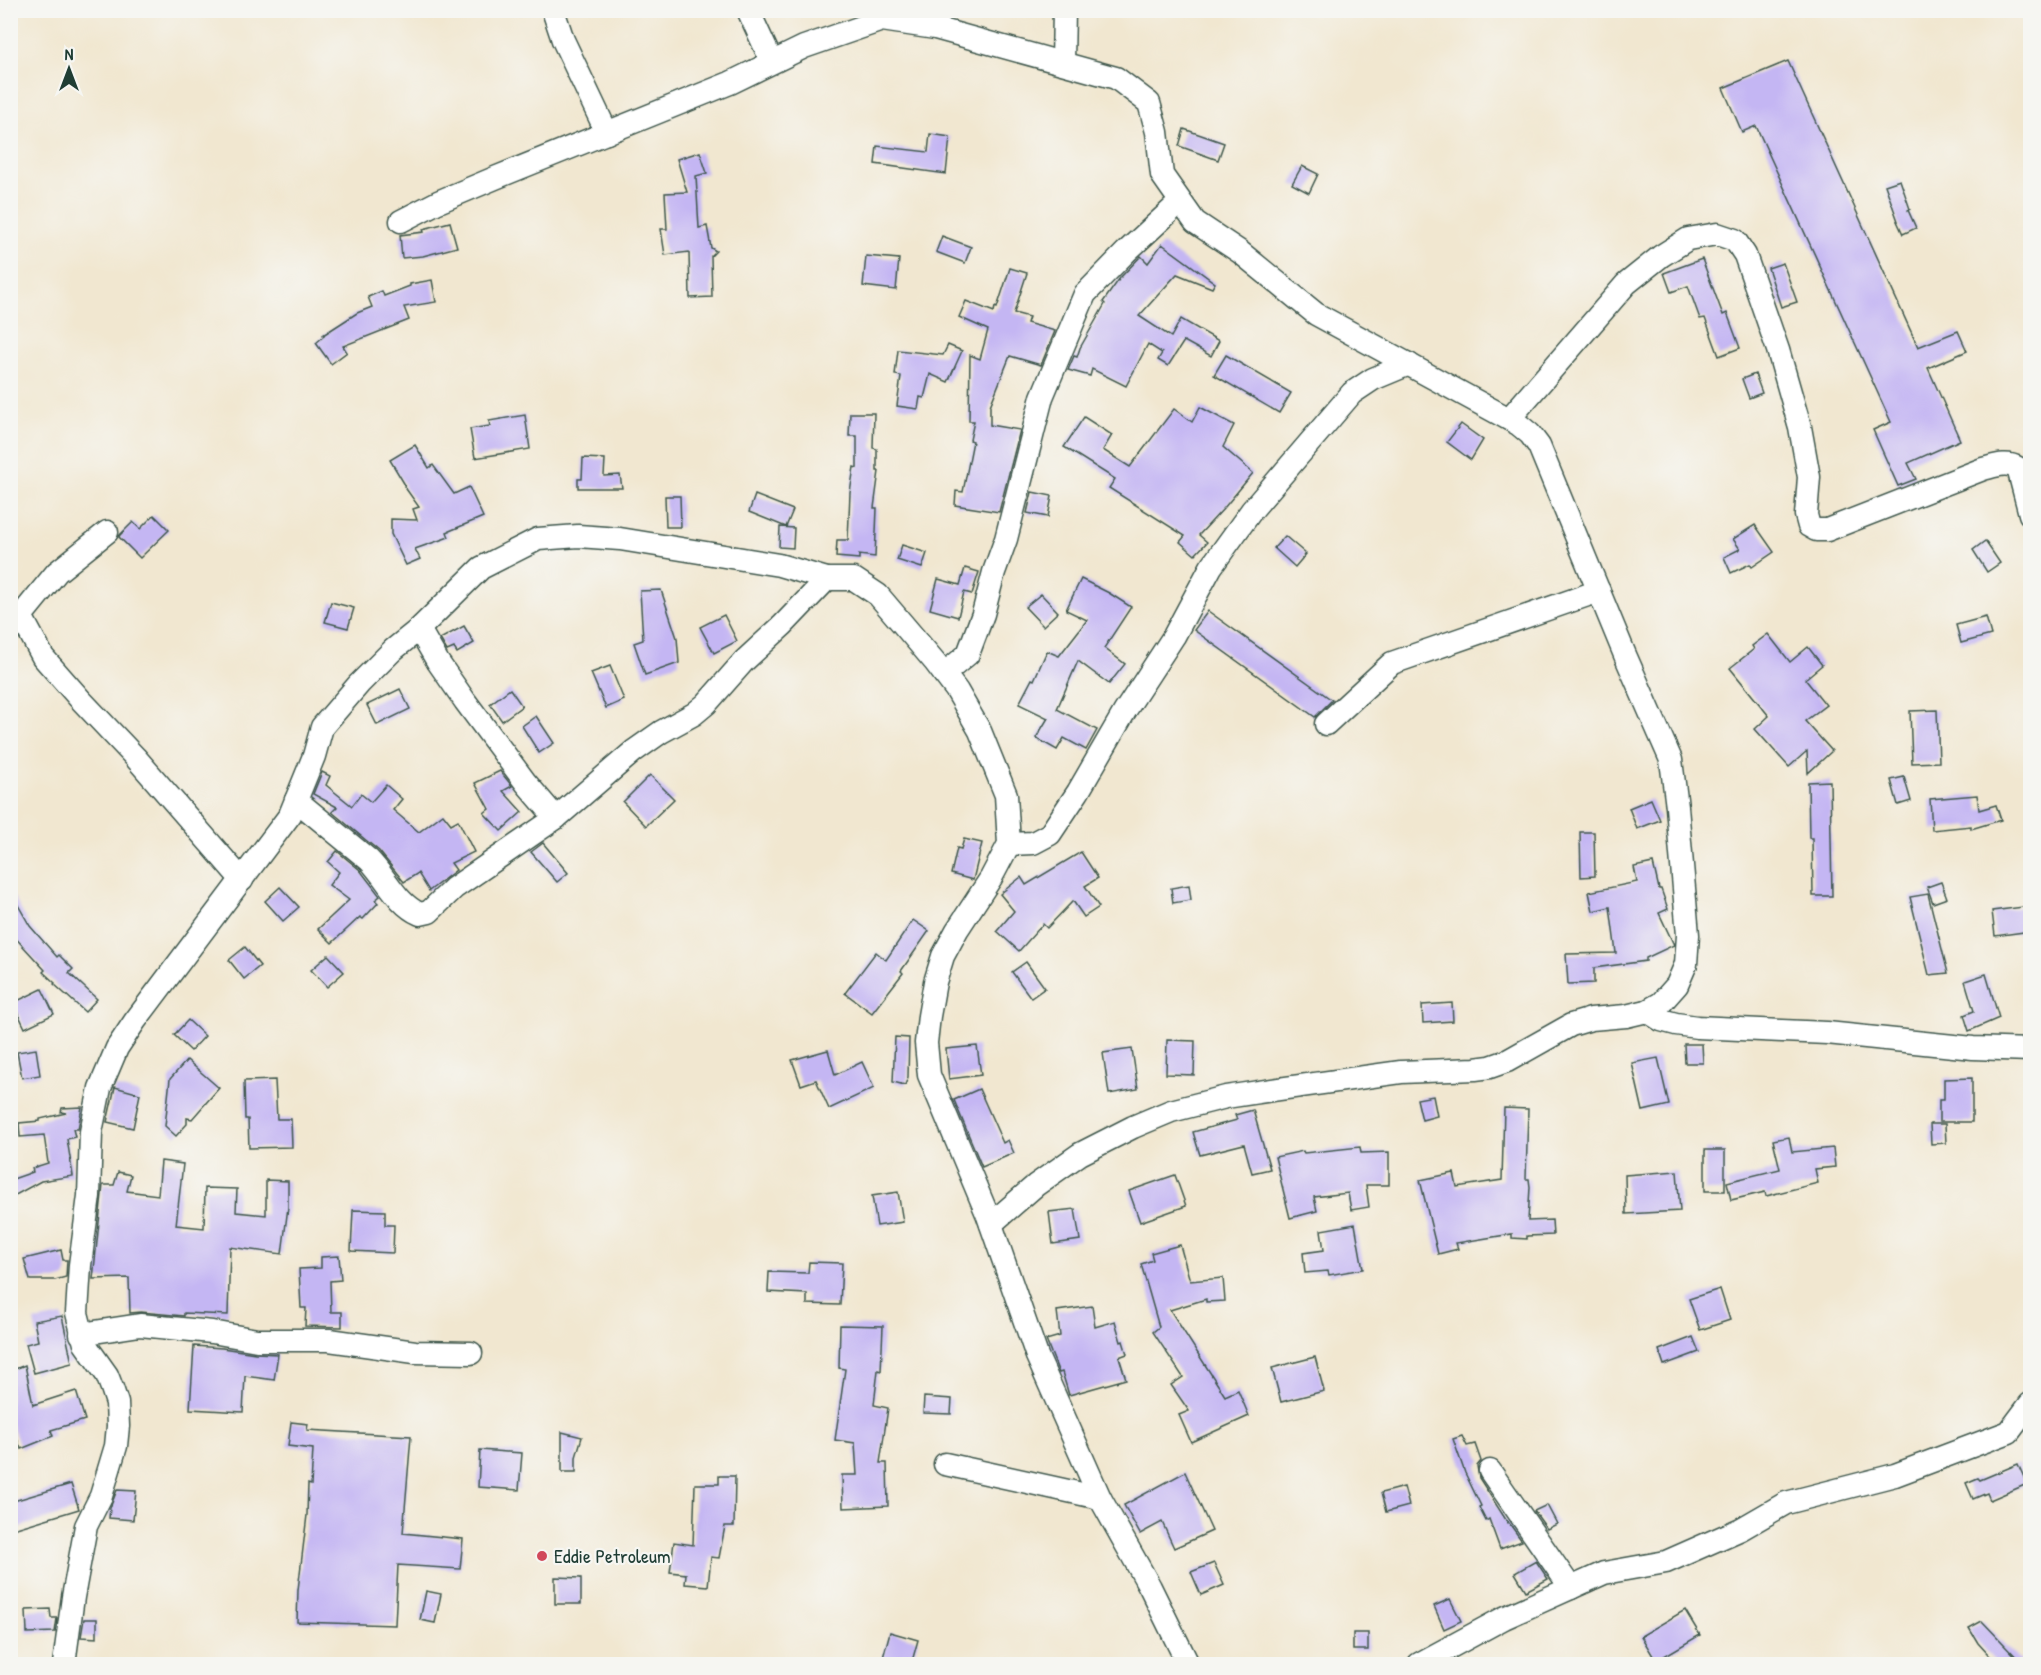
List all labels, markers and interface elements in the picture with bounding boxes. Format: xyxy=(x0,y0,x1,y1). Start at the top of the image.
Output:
north arrow xyxy=(39,39,99,99)
text: N xyxy=(65,43,74,65)
place label: Eddie Petroleum xyxy=(554,1542,671,1569)
marker: Eddie Petroleum xyxy=(535,1549,549,1563)

